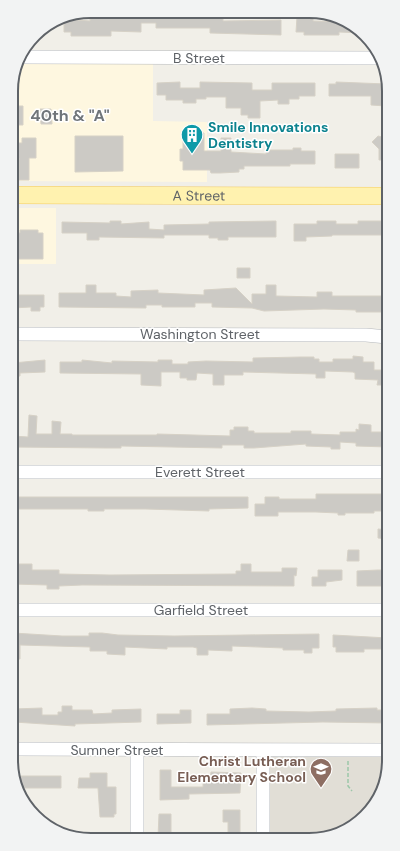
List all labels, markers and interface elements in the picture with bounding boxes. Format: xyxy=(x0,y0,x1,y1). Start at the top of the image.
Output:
street label: B Street xyxy=(173,49,225,67)
district label: 40th & "A" xyxy=(30,105,110,126)
place label: Smile Innovations Dentistry xyxy=(208,118,328,152)
building icon: Smile Innovations Dentistry xyxy=(179,122,205,155)
street label: A Street xyxy=(173,186,225,205)
street label: Washington Street xyxy=(140,325,260,343)
street label: Everett Street xyxy=(155,463,245,481)
street label: Garfield Street xyxy=(154,601,248,619)
street label: Sumner Street xyxy=(70,741,164,759)
place label: Christ Lutheran Elementary School xyxy=(177,752,306,786)
school or university icon: Christ Lutheran Elementary School xyxy=(308,756,334,789)

